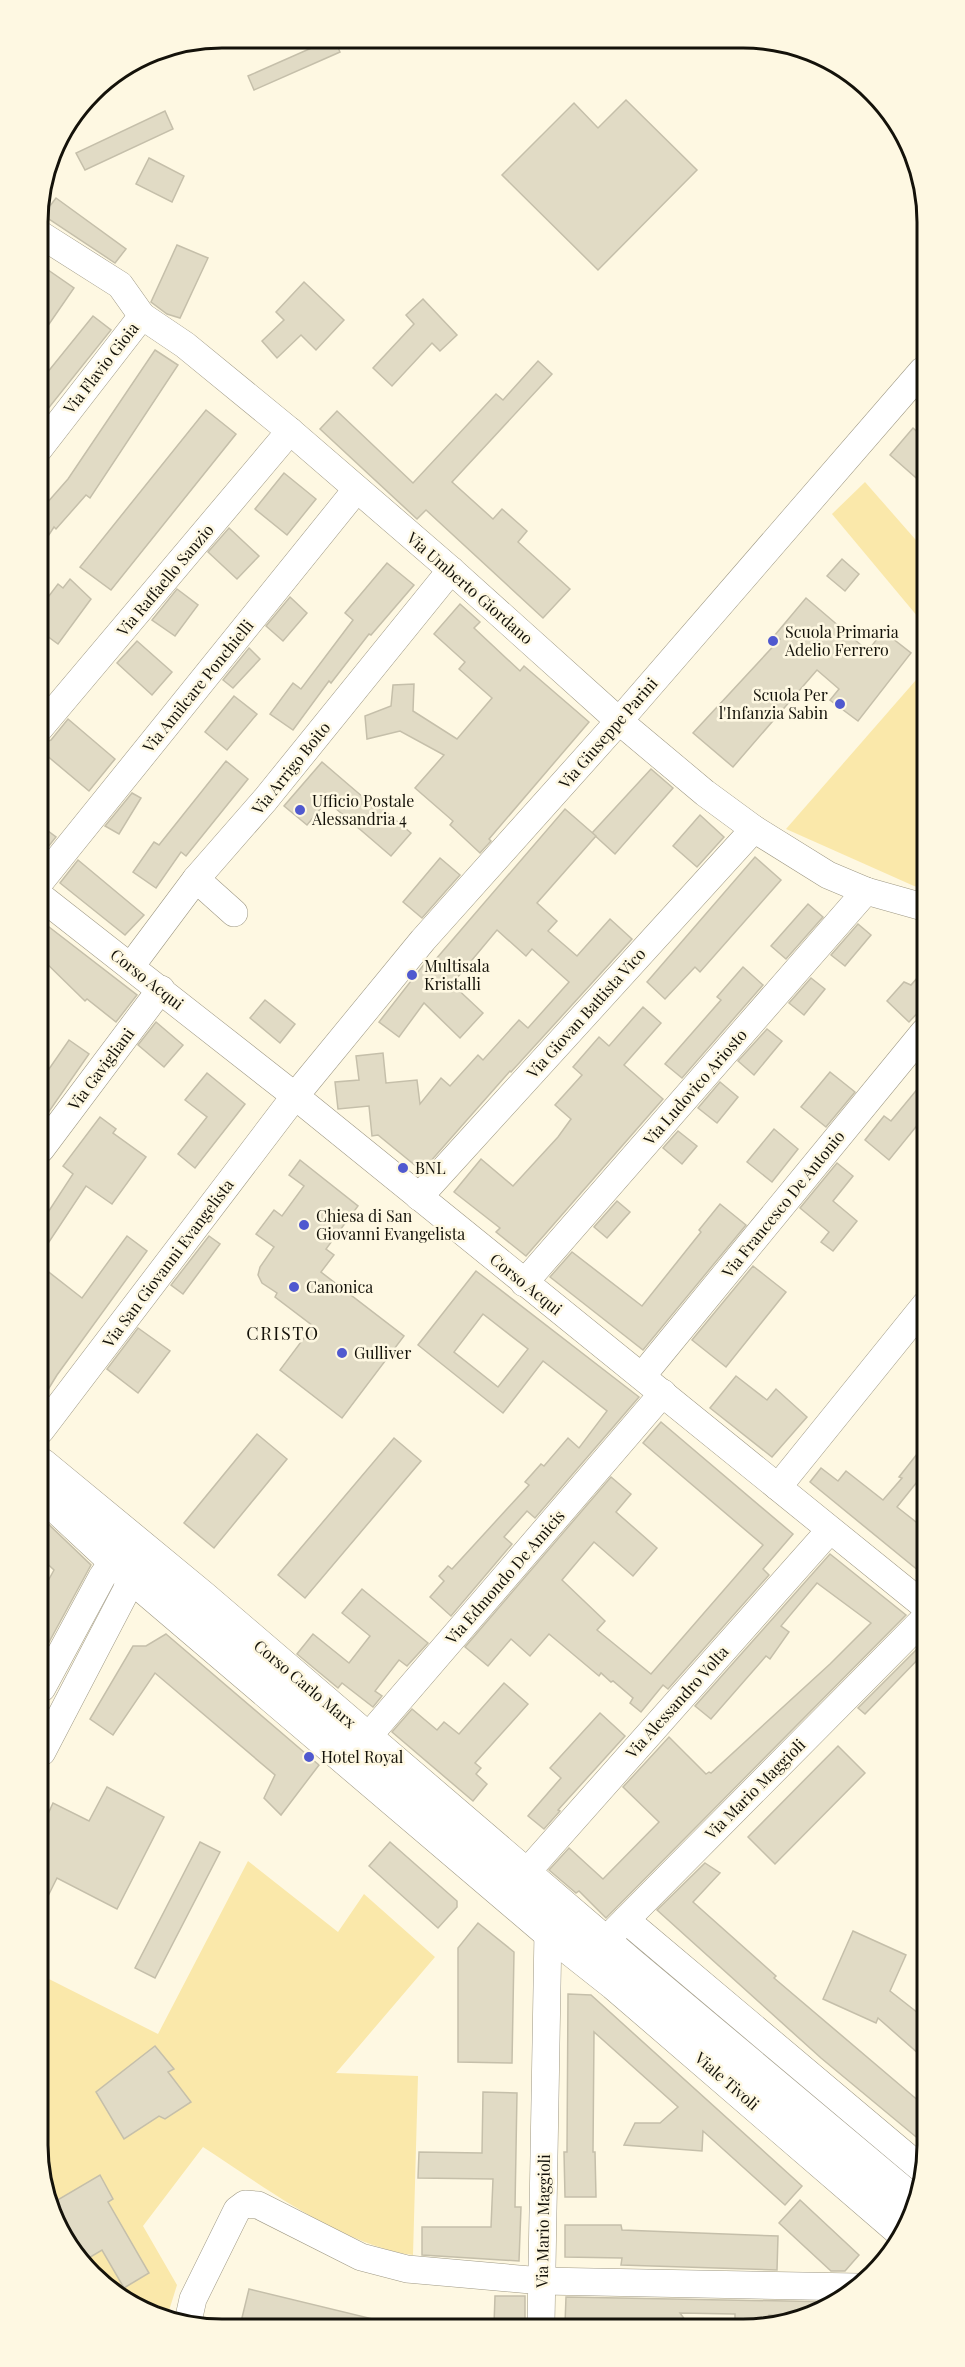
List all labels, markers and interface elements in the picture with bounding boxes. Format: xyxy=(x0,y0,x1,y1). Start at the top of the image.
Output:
street label: Via Flavio Gioia xyxy=(58,318,143,418)
street label: Via Raffaello Sanzio xyxy=(111,519,218,641)
street label: Via Umberto Giordano xyxy=(402,526,538,648)
street label: Via Amilcare Ponchielli xyxy=(137,615,258,757)
place label: Scuola Primaria Adelio Ferrero xyxy=(784,621,899,660)
marker: Scuola Primaria Adelio Ferrero xyxy=(766,634,780,648)
street label: Via Giuseppe Parini xyxy=(553,673,662,793)
place label: Scuola Per l'Infanzia Sabin xyxy=(719,684,828,723)
marker: Scuola Per l'Infanzia Sabin xyxy=(833,697,847,711)
street label: Via Arrigo Boito xyxy=(246,717,335,819)
place label: Ufficio Postale Alessandria 4 xyxy=(311,790,414,829)
marker: Ufficio Postale Alessandria 4 xyxy=(293,803,307,817)
street label: Via Giovan Battista Vico xyxy=(521,943,650,1083)
street label: Corso Acqui xyxy=(107,944,188,1014)
place label: Multisala Kristalli xyxy=(424,955,490,994)
marker: Multisala Kristalli xyxy=(405,968,419,982)
street label: Via Gavigliani xyxy=(62,1023,139,1115)
street label: Via Ludovico Ariosto xyxy=(638,1024,751,1150)
street label: Via Francesco De Antonio xyxy=(716,1126,849,1282)
place label: BNL xyxy=(415,1157,446,1178)
marker: BNL xyxy=(396,1161,410,1175)
street label: Via San Giovanni Evangelista xyxy=(97,1174,238,1352)
place label: Chiesa di San Giovanni Evangelista xyxy=(316,1205,465,1244)
marker: Chiesa di San Giovanni Evangelista xyxy=(297,1218,311,1232)
street label: Corso Acqui xyxy=(486,1248,567,1319)
place label: Canonica xyxy=(306,1276,373,1297)
marker: Canonica xyxy=(287,1280,301,1294)
district label: CRISTO xyxy=(246,1321,320,1345)
place label: Gulliver xyxy=(354,1342,411,1363)
marker: Gulliver xyxy=(335,1346,349,1360)
street label: Via Edmondo De Amicis xyxy=(440,1505,569,1649)
street label: Corso Carlo Marx xyxy=(250,1635,361,1733)
street label: Via Alessandro Volta xyxy=(620,1641,733,1763)
street label: Via Mario Maggioli xyxy=(699,1734,810,1844)
place label: Hotel Royal xyxy=(321,1746,404,1767)
marker: Hotel Royal xyxy=(302,1750,316,1764)
street label: Viale Tivoli xyxy=(690,2046,764,2115)
street label: Via Mario Maggioli xyxy=(531,2154,554,2289)

